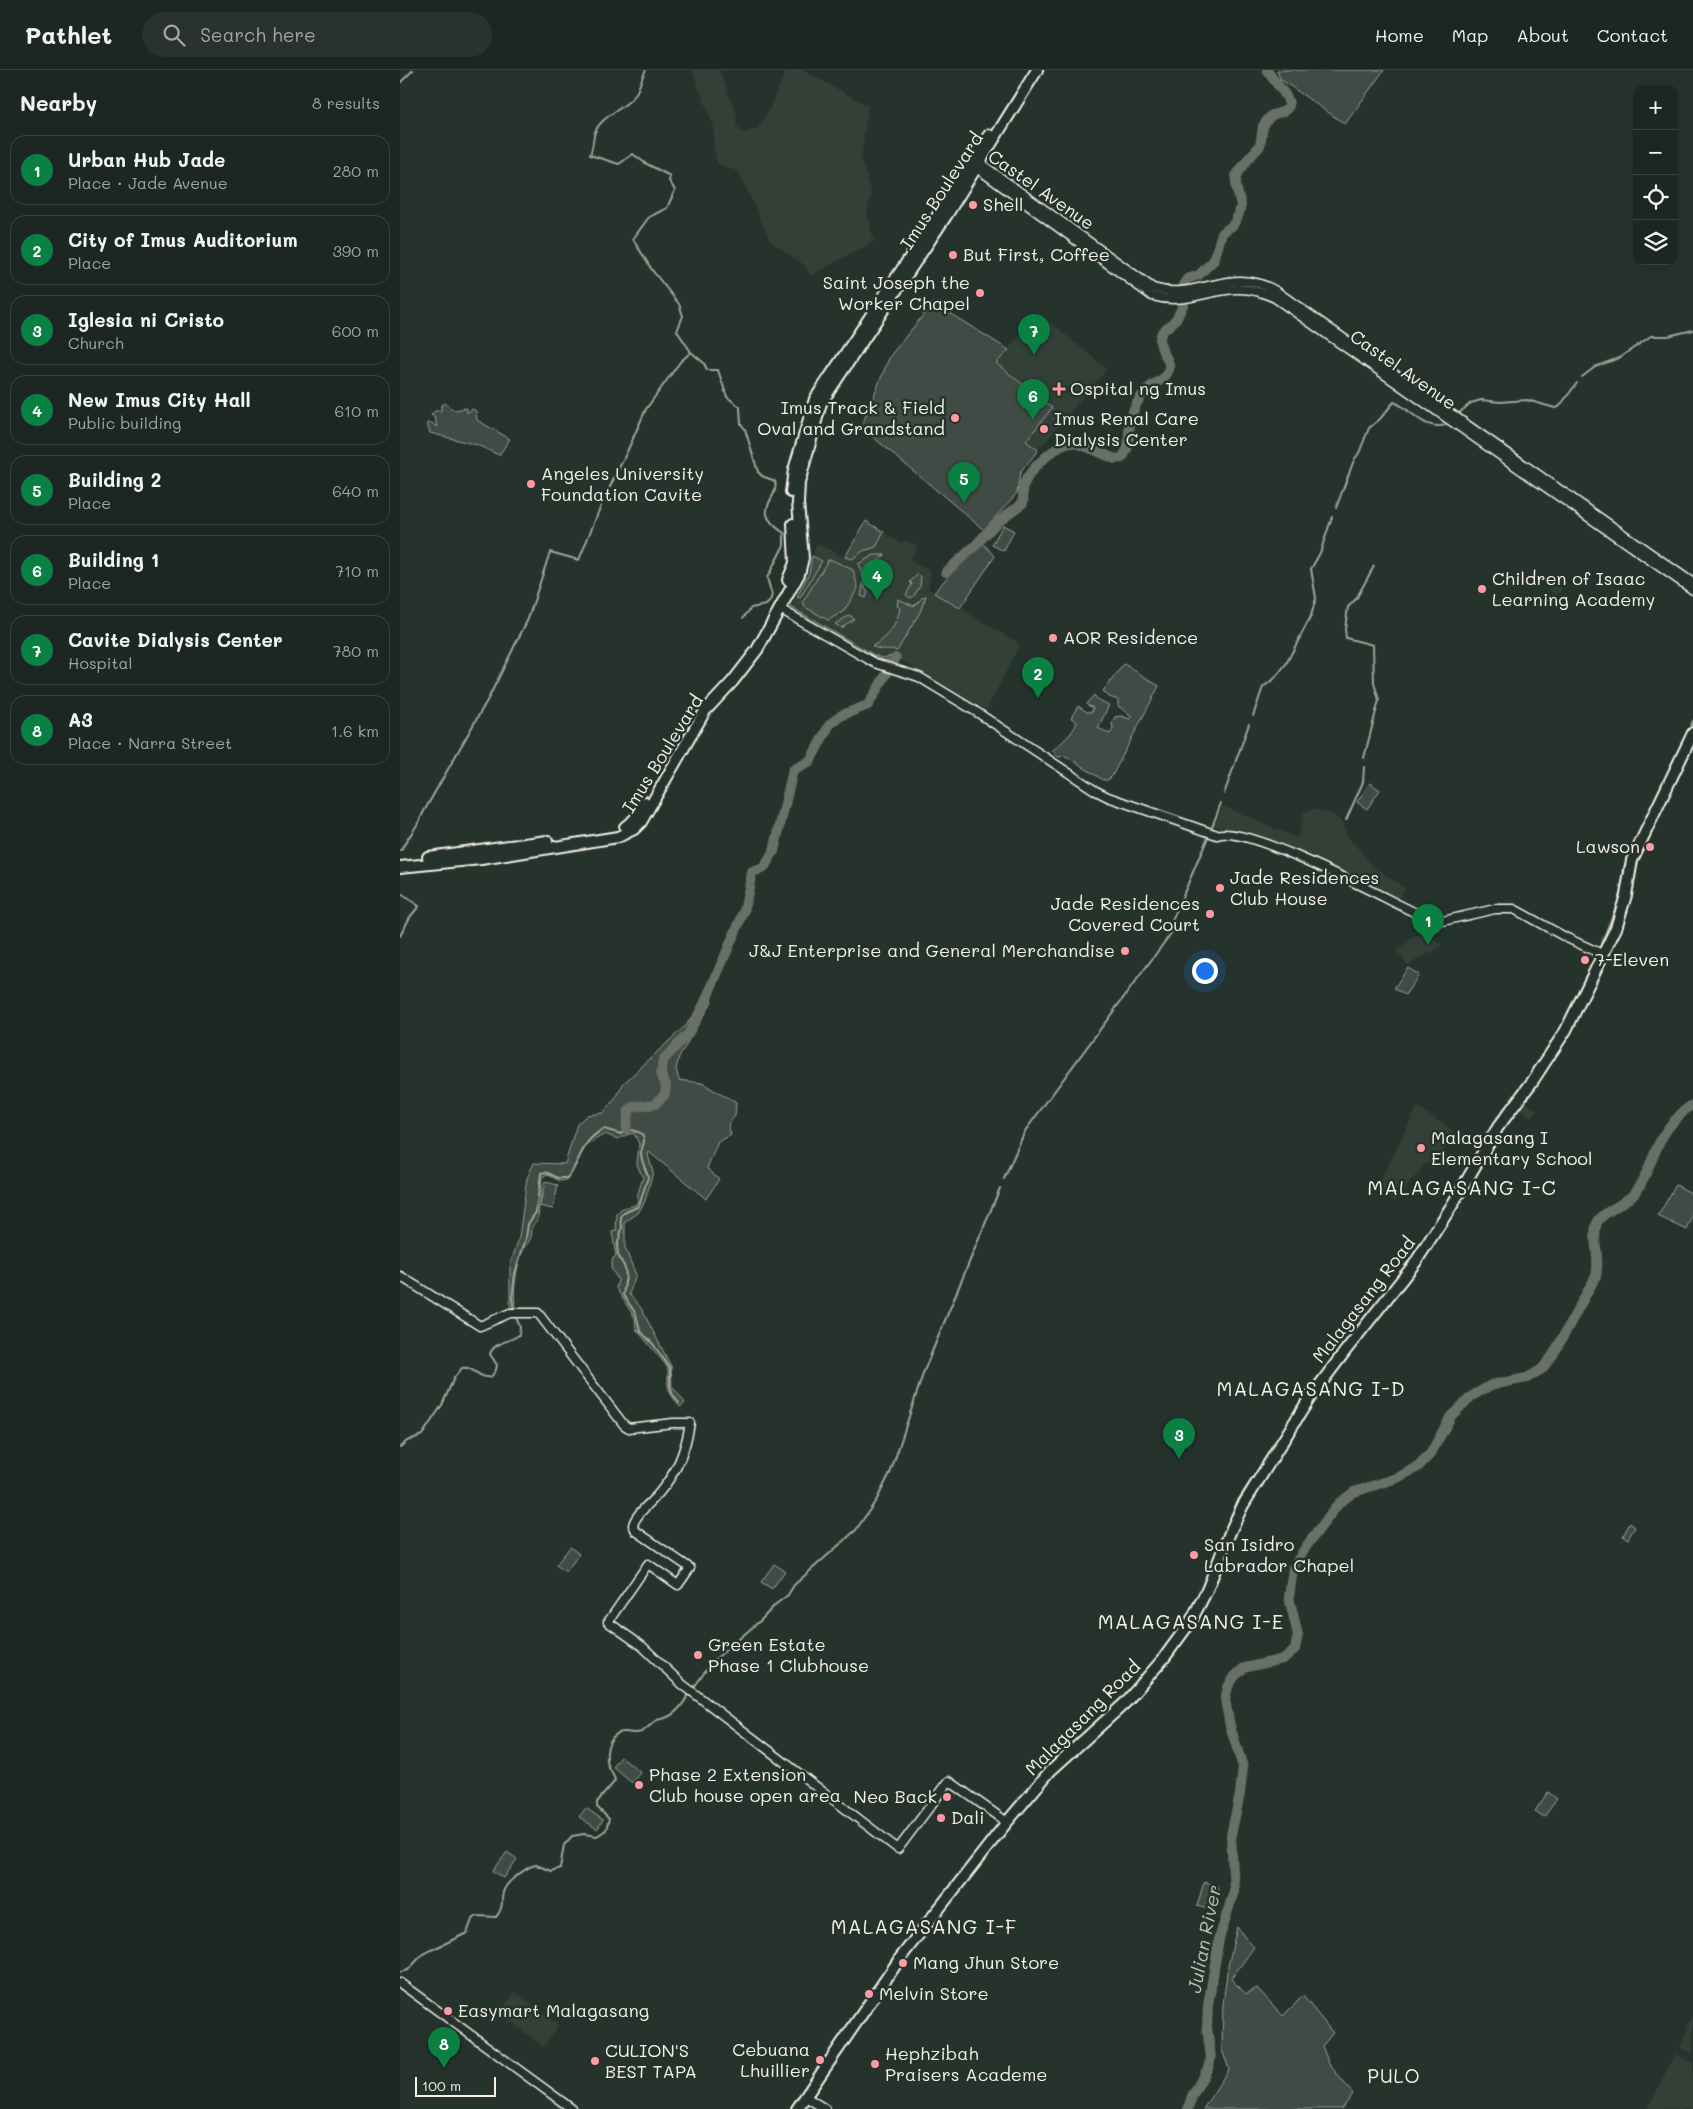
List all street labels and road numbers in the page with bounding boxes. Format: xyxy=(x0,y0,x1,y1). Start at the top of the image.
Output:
street label: Imus Boulevard xyxy=(894,127,988,254)
street label: Castel Avenue xyxy=(984,144,1099,235)
street label: Castel Avenue xyxy=(1346,324,1461,415)
street label: Imus Boulevard xyxy=(616,690,708,817)
street label: Malagasang Road xyxy=(1306,1231,1420,1367)
street label: Malagasang Road xyxy=(1019,1654,1145,1780)

